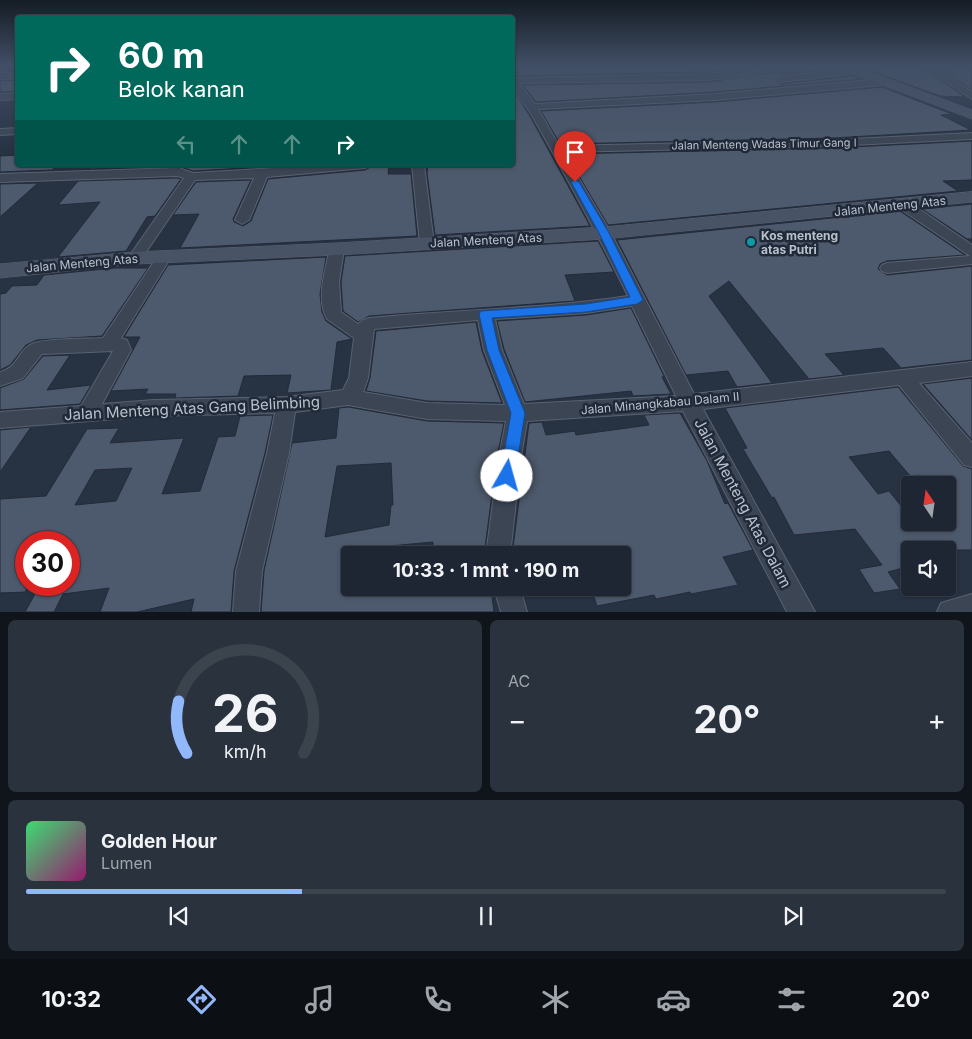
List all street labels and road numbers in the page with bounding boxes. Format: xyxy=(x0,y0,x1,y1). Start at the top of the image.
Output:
street label: Jalan Menteng Wadas Timur Gang I xyxy=(671,135,857,153)
street label: Jalan Menteng Atas xyxy=(833,193,947,219)
street label: Jalan Menteng Atas xyxy=(430,230,542,250)
street label: Jalan Menteng Atas xyxy=(25,251,139,275)
street label: Jalan Minangkabau Dalam II xyxy=(580,389,740,417)
street label: Jalan Menteng Atas Gang Belimbing xyxy=(63,392,321,424)
street label: Jalan Menteng Atas Dalam xyxy=(690,415,796,591)

